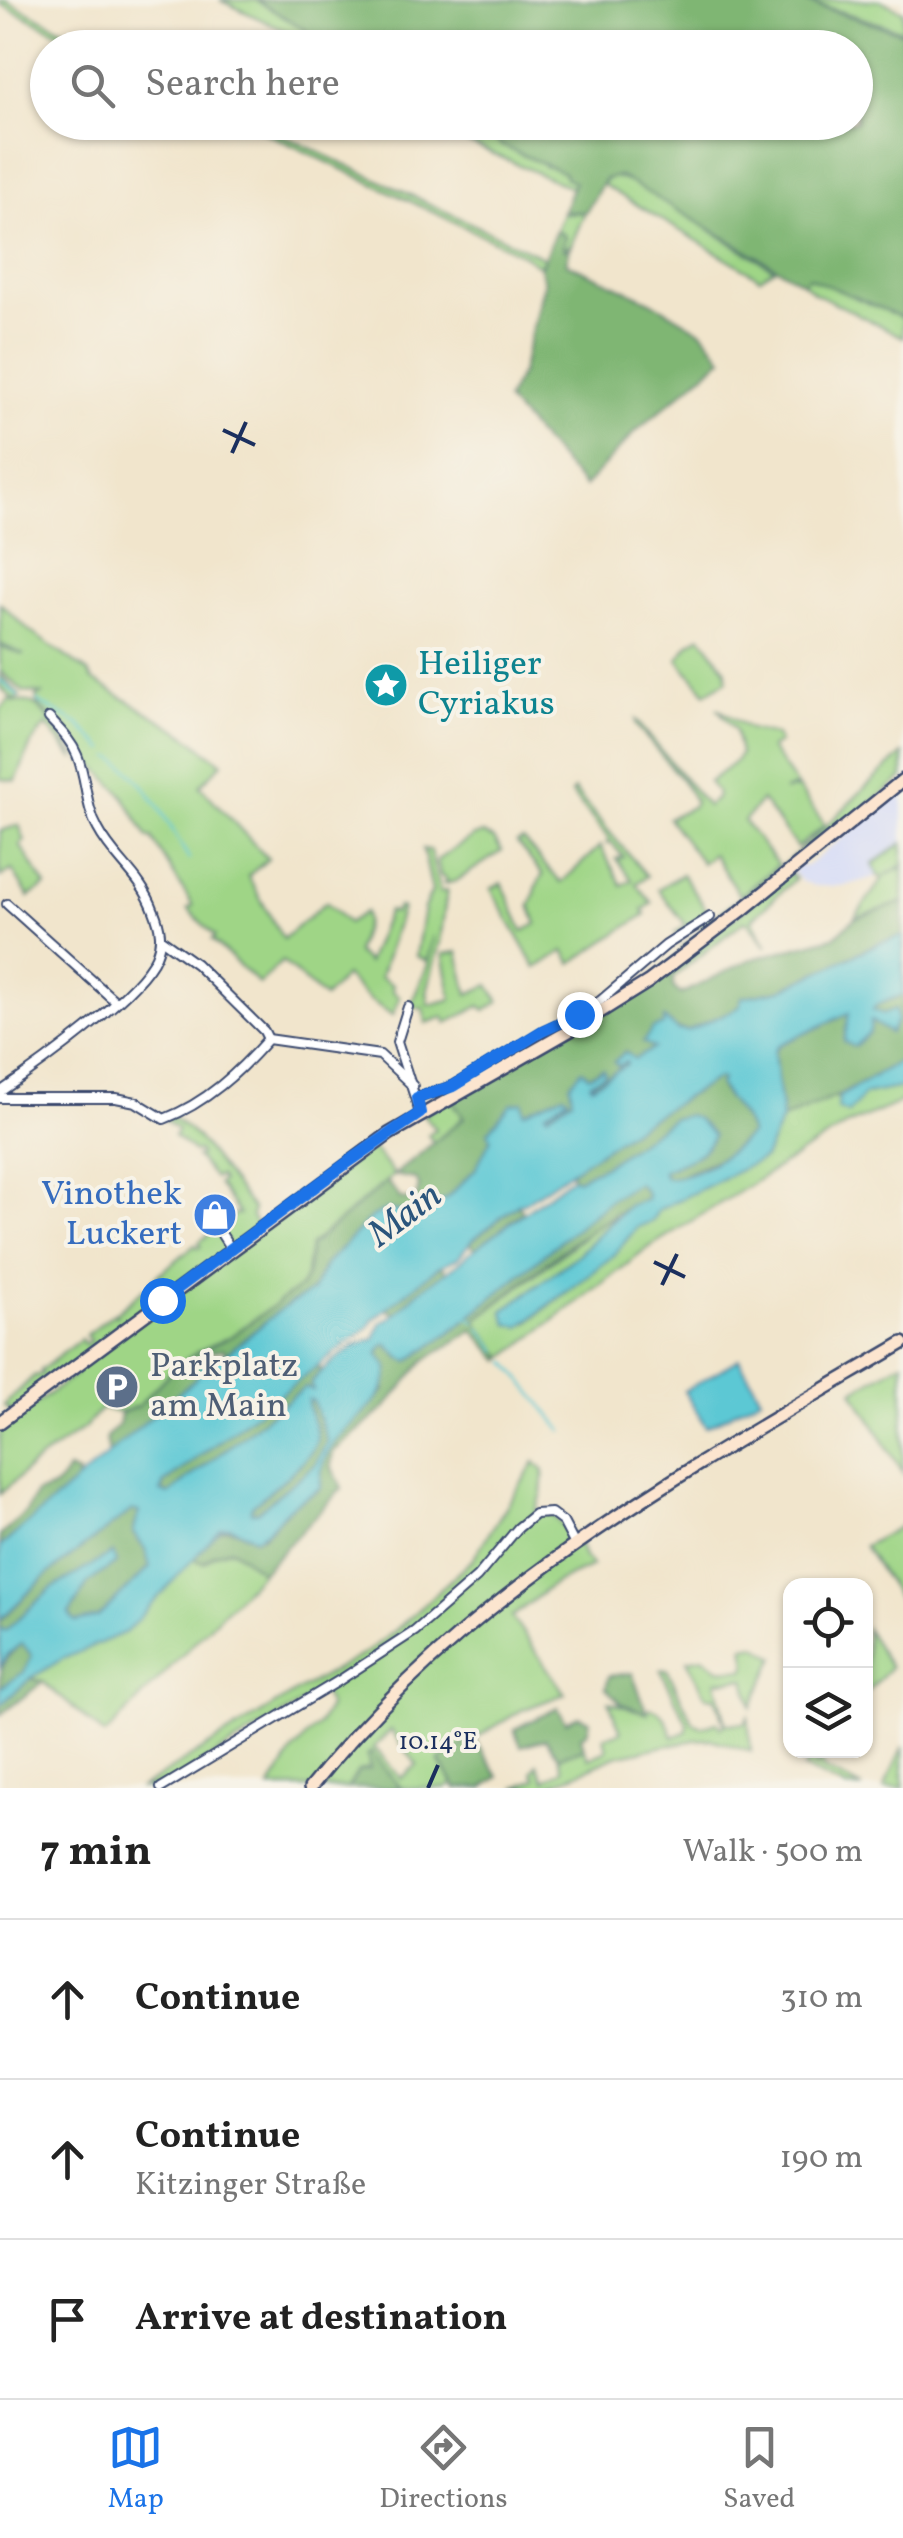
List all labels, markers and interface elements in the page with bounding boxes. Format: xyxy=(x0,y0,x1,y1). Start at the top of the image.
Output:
search box xyxy=(30,30,873,140)
icon: search xyxy=(65,58,120,113)
text: Search here xyxy=(145,59,340,112)
place label: Heiliger Cyriakus xyxy=(418,641,555,729)
place icon: Heiliger Cyriakus xyxy=(363,662,409,708)
route end xyxy=(557,992,603,1038)
place label: Vinothek Luckert xyxy=(41,1171,182,1259)
water label: Main xyxy=(357,1171,454,1262)
shop icon: Vinothek Luckert xyxy=(192,1192,238,1238)
route start xyxy=(140,1278,186,1324)
place label: Parkplatz am Main xyxy=(150,1343,298,1431)
parking icon: Parkplatz am Main xyxy=(94,1364,140,1410)
map controls xyxy=(783,1578,873,1758)
button: locate xyxy=(783,1578,873,1668)
button: layers xyxy=(783,1668,873,1758)
text: 10.14°E xyxy=(399,1725,477,1760)
text: 7 min xyxy=(40,1824,152,1883)
text: Walk · 500 m xyxy=(683,1831,863,1875)
icon: ahead xyxy=(40,1972,95,2027)
text: Continue xyxy=(135,1973,300,2026)
text: 310 m xyxy=(780,1977,863,2021)
text: Continue xyxy=(135,2111,300,2164)
icon: ahead xyxy=(40,2132,95,2187)
text: 190 m xyxy=(779,2137,863,2181)
text: Kitzinger Straße xyxy=(135,2164,366,2208)
icon: arrive xyxy=(40,2292,95,2347)
text: Arrive at destination xyxy=(135,2293,508,2346)
tab: Map xyxy=(108,2420,164,2519)
tab: Directions xyxy=(379,2420,508,2519)
tab: Saved xyxy=(723,2420,795,2519)

